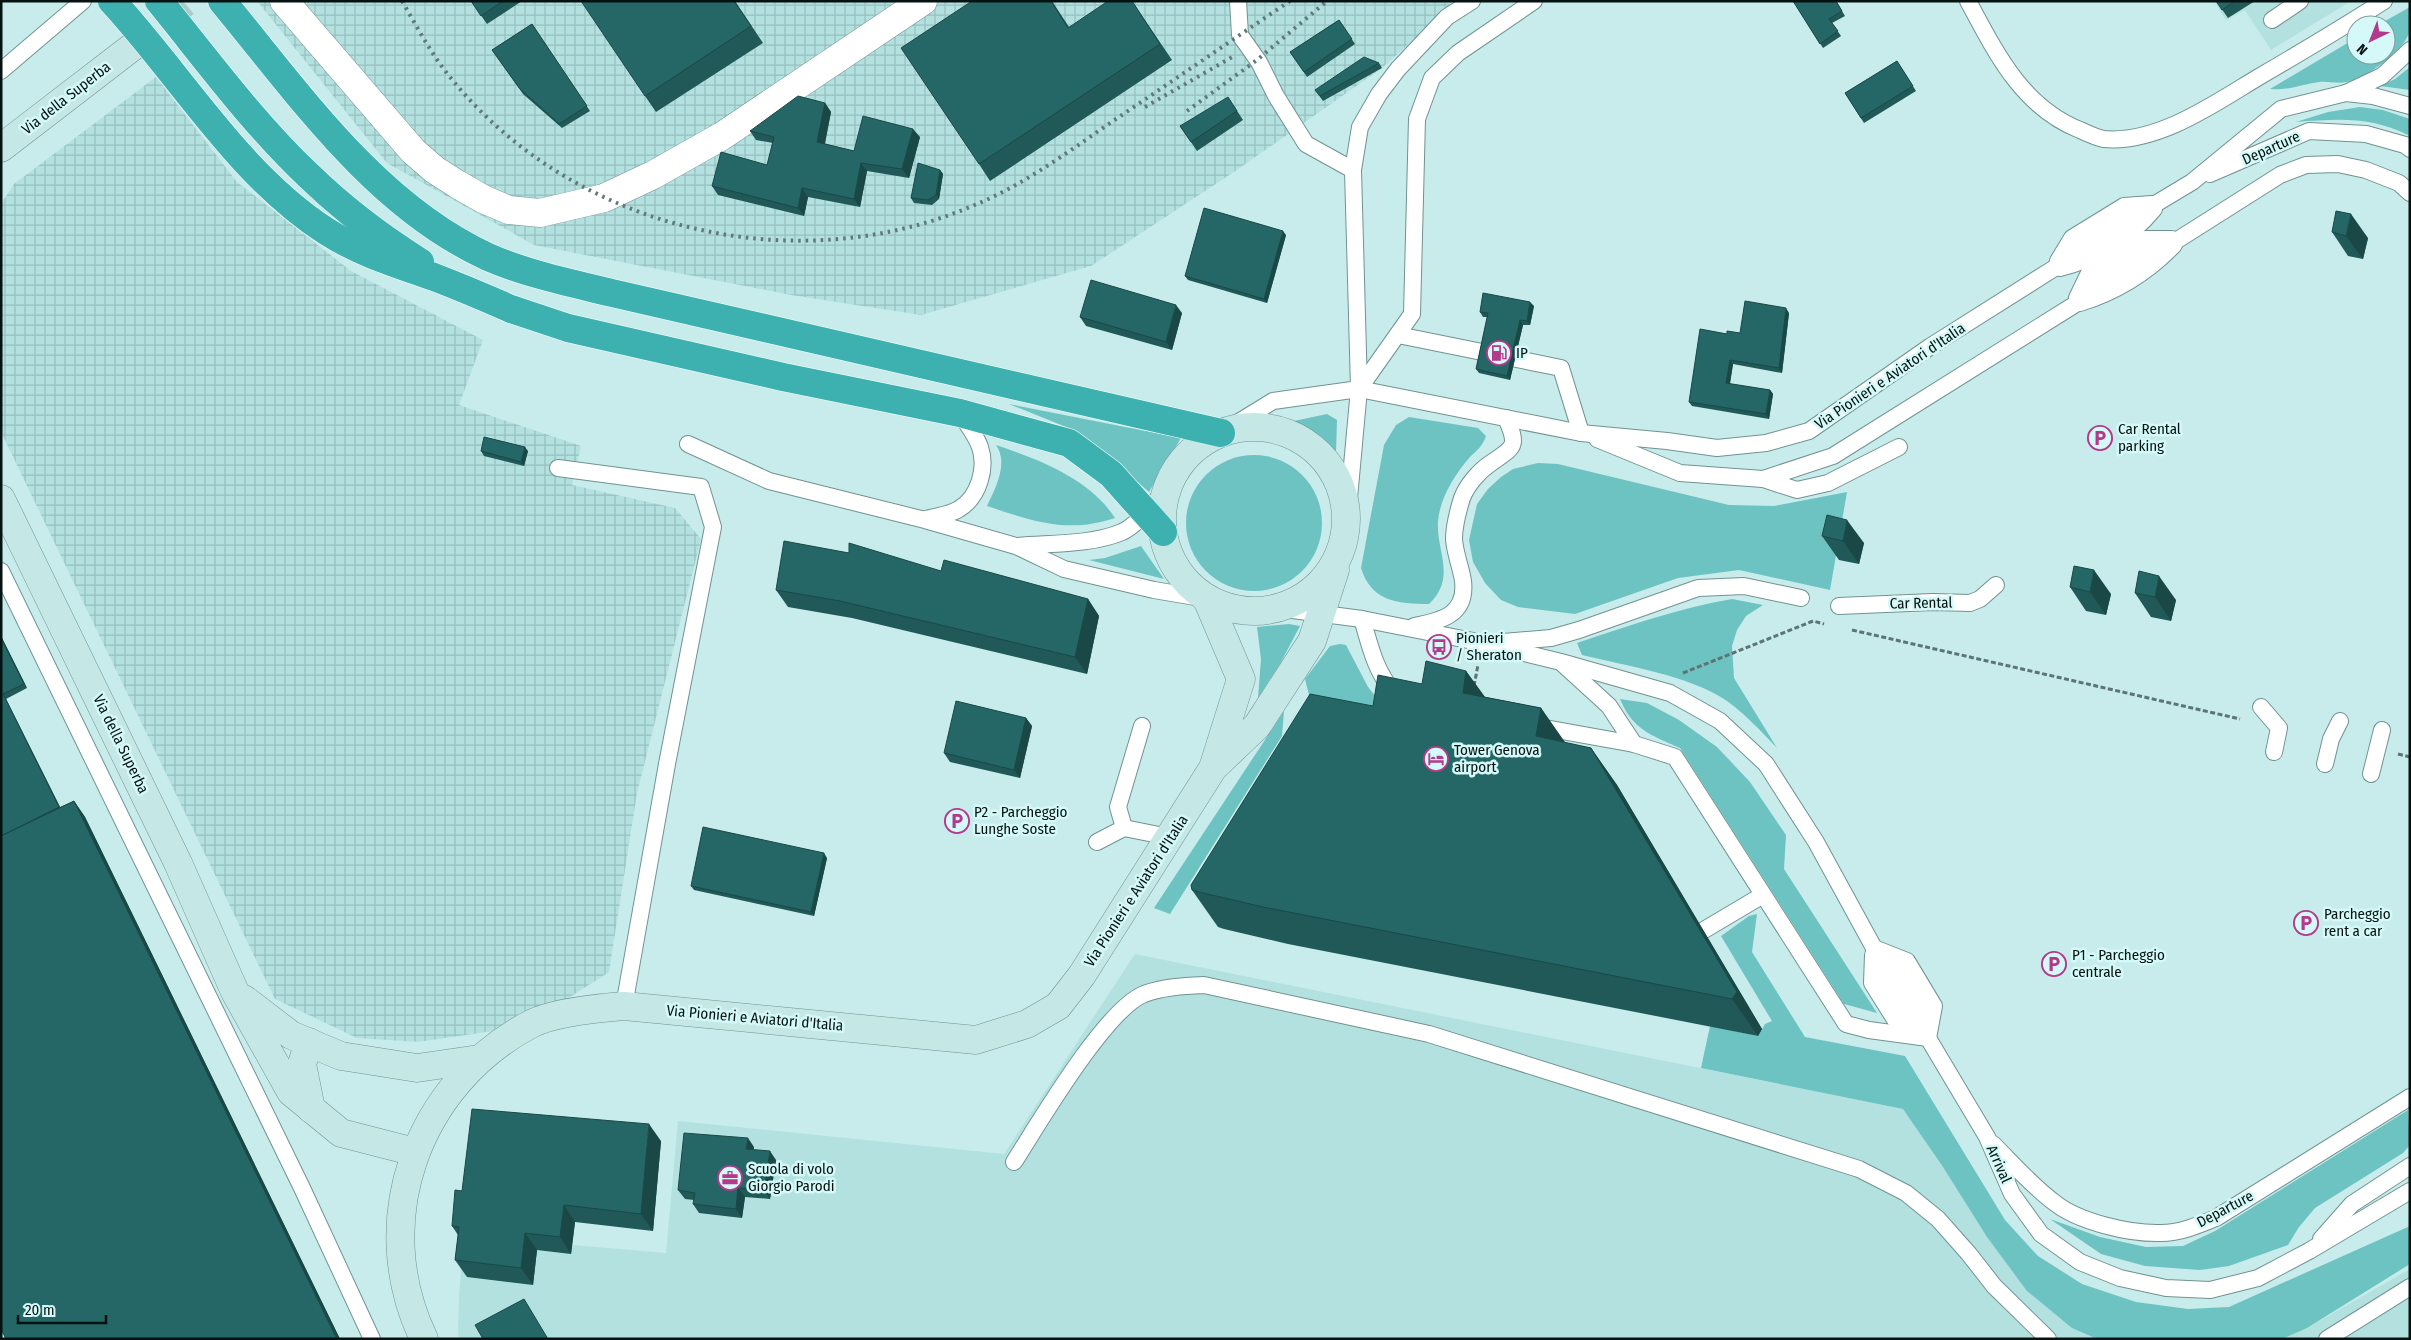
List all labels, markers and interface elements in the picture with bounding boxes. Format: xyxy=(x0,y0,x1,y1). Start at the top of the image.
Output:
north arrow xyxy=(2346,15,2396,65)
text: N xyxy=(2354,40,2371,58)
street label: Via della Superba xyxy=(18,58,114,138)
street label: Departure xyxy=(2239,127,2303,169)
street label: Via Pionieri e Aviatori d'Italia xyxy=(1811,319,1969,433)
fuel station icon: IP xyxy=(1486,340,1512,366)
place label: IP xyxy=(1516,344,1528,362)
place label: Car Rental parking xyxy=(2118,420,2181,455)
parking icon: Car Rental parking xyxy=(2087,425,2113,451)
street label: Car Rental xyxy=(1889,593,1953,613)
place label: Pionieri / Sheraton xyxy=(1456,629,1522,664)
bus stop icon: Pionieri / Sheraton xyxy=(1426,634,1452,660)
street label: Via della Superba xyxy=(89,692,153,796)
place label: Tower Genova airport xyxy=(1454,741,1540,776)
hotel icon: Tower Genova airport xyxy=(1423,746,1449,772)
place label: P2 - Parcheggio Lunghe Soste xyxy=(974,803,1068,838)
parking icon: P2 - Parcheggio Lunghe Soste xyxy=(944,808,970,834)
street label: Via Pionieri e Aviatori d'Italia xyxy=(1080,812,1192,970)
place label: Parcheggio rent a car xyxy=(2324,905,2391,940)
parking icon: Parcheggio rent a car xyxy=(2293,910,2319,936)
place label: P1 - Parcheggio centrale xyxy=(2072,946,2165,981)
parking icon: P1 - Parcheggio centrale xyxy=(2041,951,2067,977)
street label: Via Pionieri e Aviatori d'Italia xyxy=(666,1001,844,1035)
street label: Arrival xyxy=(1983,1142,2015,1186)
place label: Scuola di volo Giorgio Parodi xyxy=(748,1160,834,1195)
office icon: Scuola di volo Giorgio Parodi xyxy=(717,1165,743,1191)
street label: Departure xyxy=(2194,1187,2256,1231)
scale bar xyxy=(18,1292,105,1324)
text: 20 m xyxy=(25,1301,55,1319)

